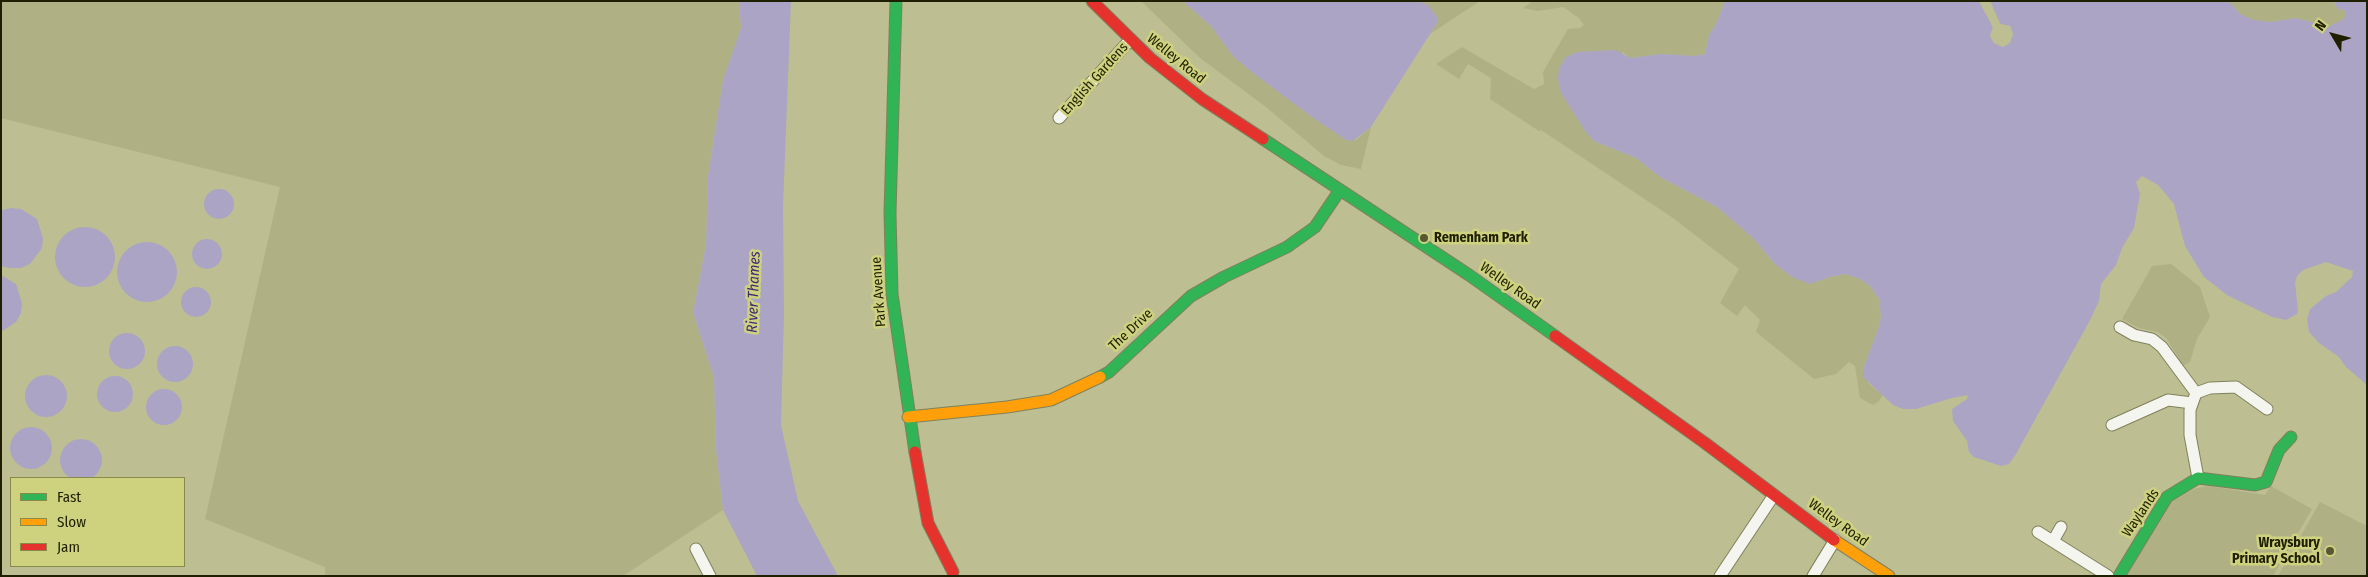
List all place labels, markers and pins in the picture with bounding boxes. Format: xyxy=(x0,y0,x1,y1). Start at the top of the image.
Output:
place label: Remenham Park xyxy=(1434,230,1528,246)
marker: Remenham Park xyxy=(1418,232,1430,244)
place label: Wraysbury Primary School xyxy=(2232,535,2320,568)
marker: Wraysbury Primary School xyxy=(2324,545,2336,557)

